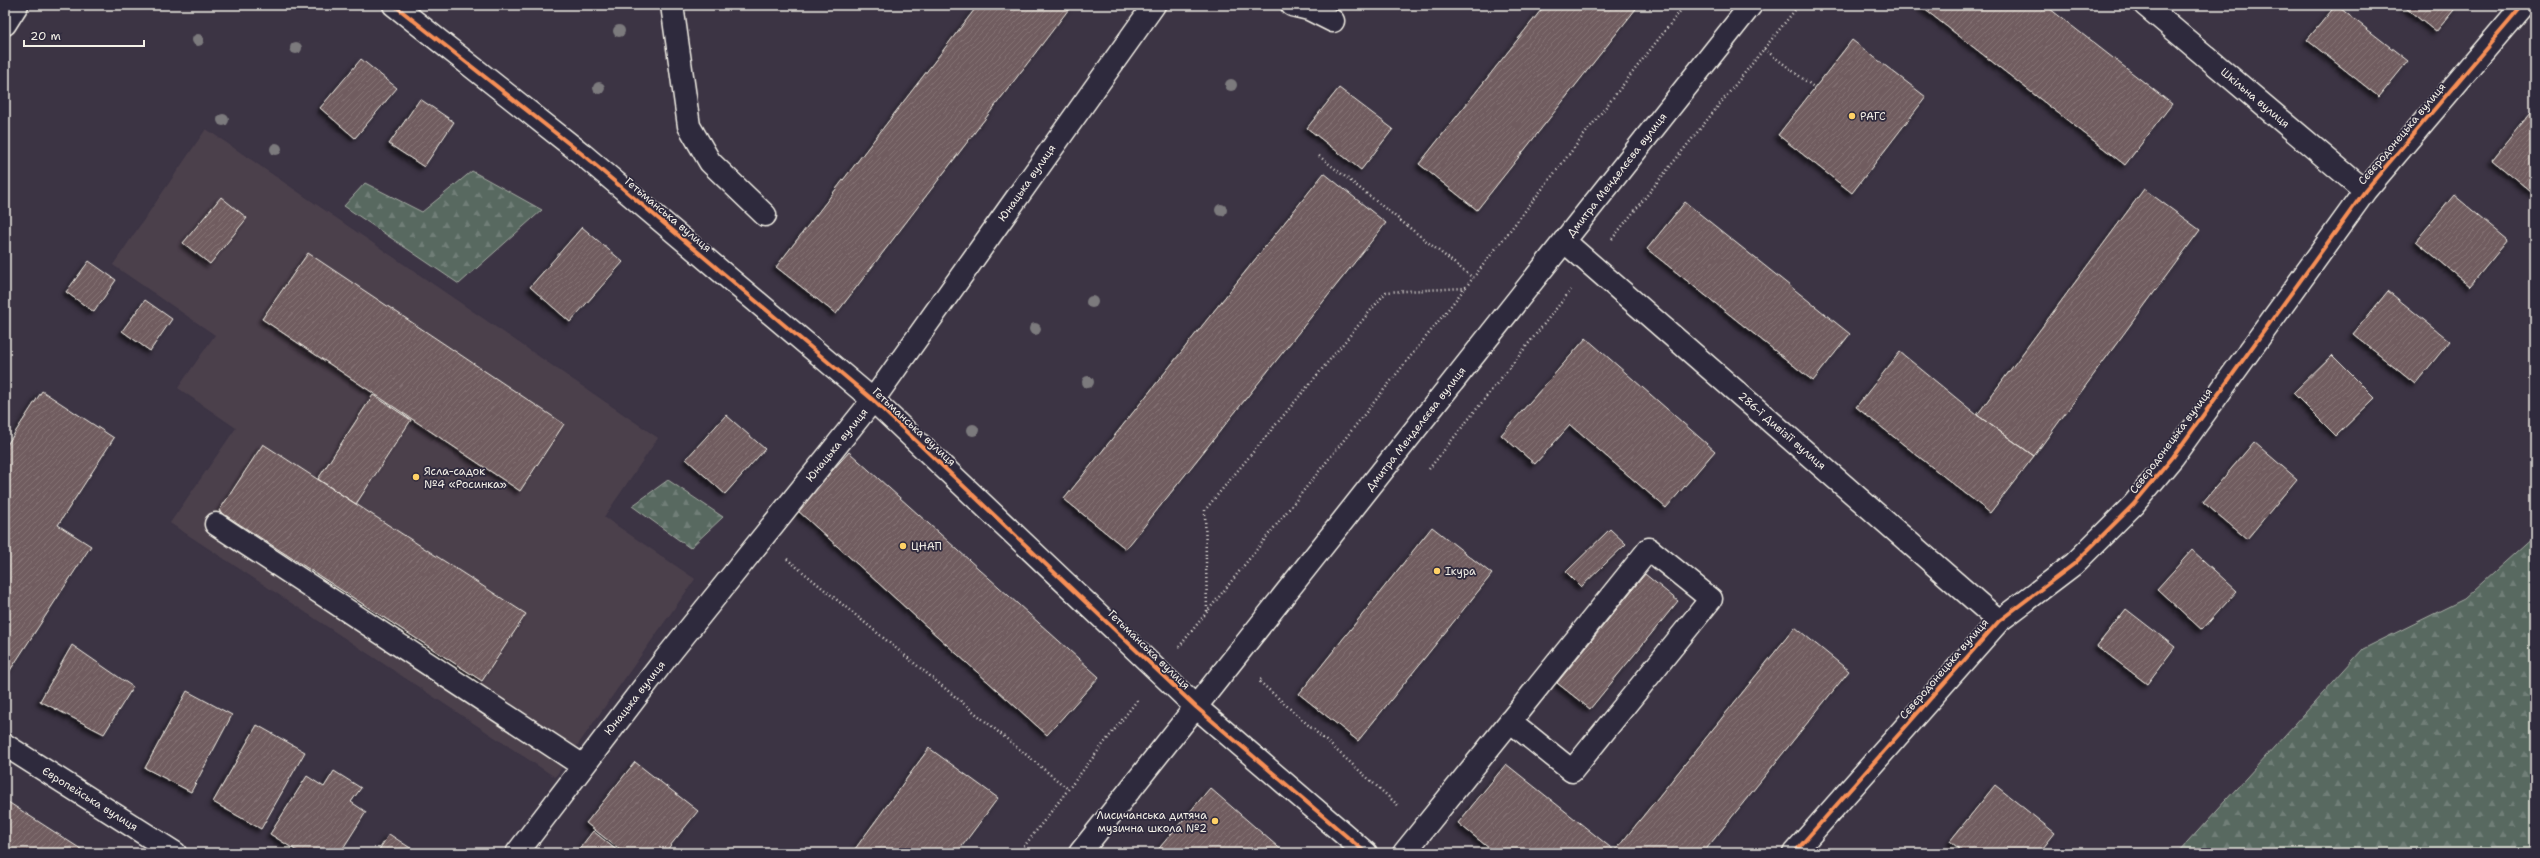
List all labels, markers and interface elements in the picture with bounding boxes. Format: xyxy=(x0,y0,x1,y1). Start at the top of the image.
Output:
scale bar xyxy=(24,22,144,48)
text: 20 m xyxy=(30,28,61,44)
street label: Шкільна вулиця xyxy=(2217,65,2293,131)
street label: Сєвєродонецька вулиця xyxy=(2355,80,2449,188)
place label: РАГС xyxy=(1860,109,1886,124)
street label: Дмитра Менделєєва вулиця xyxy=(1564,110,1670,240)
marker: РАГС xyxy=(1847,111,1857,121)
street label: Юнацька вулиця xyxy=(995,142,1059,224)
street label: Гетьманська вулиця xyxy=(622,174,714,256)
street label: Дмитра Менделєєва вулиця xyxy=(1363,364,1469,494)
street label: Гетьманська вулиця xyxy=(869,384,959,470)
street label: Сєвєродонецька вулиця xyxy=(2126,385,2216,497)
street label: 286-ї Дивізії вулиця xyxy=(1735,389,1829,473)
street label: Юнацька вулиця xyxy=(803,405,871,485)
place label: Ясла-садок №4 «Росинка» xyxy=(424,464,507,492)
marker: Ясла-садок №4 «Росинка» xyxy=(411,472,421,482)
place label: ЦНАП xyxy=(911,539,942,554)
marker: ЦНАП xyxy=(898,541,908,551)
place label: Ікура xyxy=(1445,564,1476,579)
marker: Ікура xyxy=(1432,566,1442,576)
street label: Гетьманська вулиця xyxy=(1105,607,1193,693)
street label: Сєвєродонецька вулиця xyxy=(1896,615,1992,723)
street label: Юнацька вулиця xyxy=(601,658,669,738)
street label: Європейська вулиця xyxy=(39,763,141,835)
place label: Лисичанська дитяча музична школа №2 xyxy=(1096,808,1207,836)
marker: Лисичанська дитяча музична школа №2 xyxy=(1210,816,1220,826)

